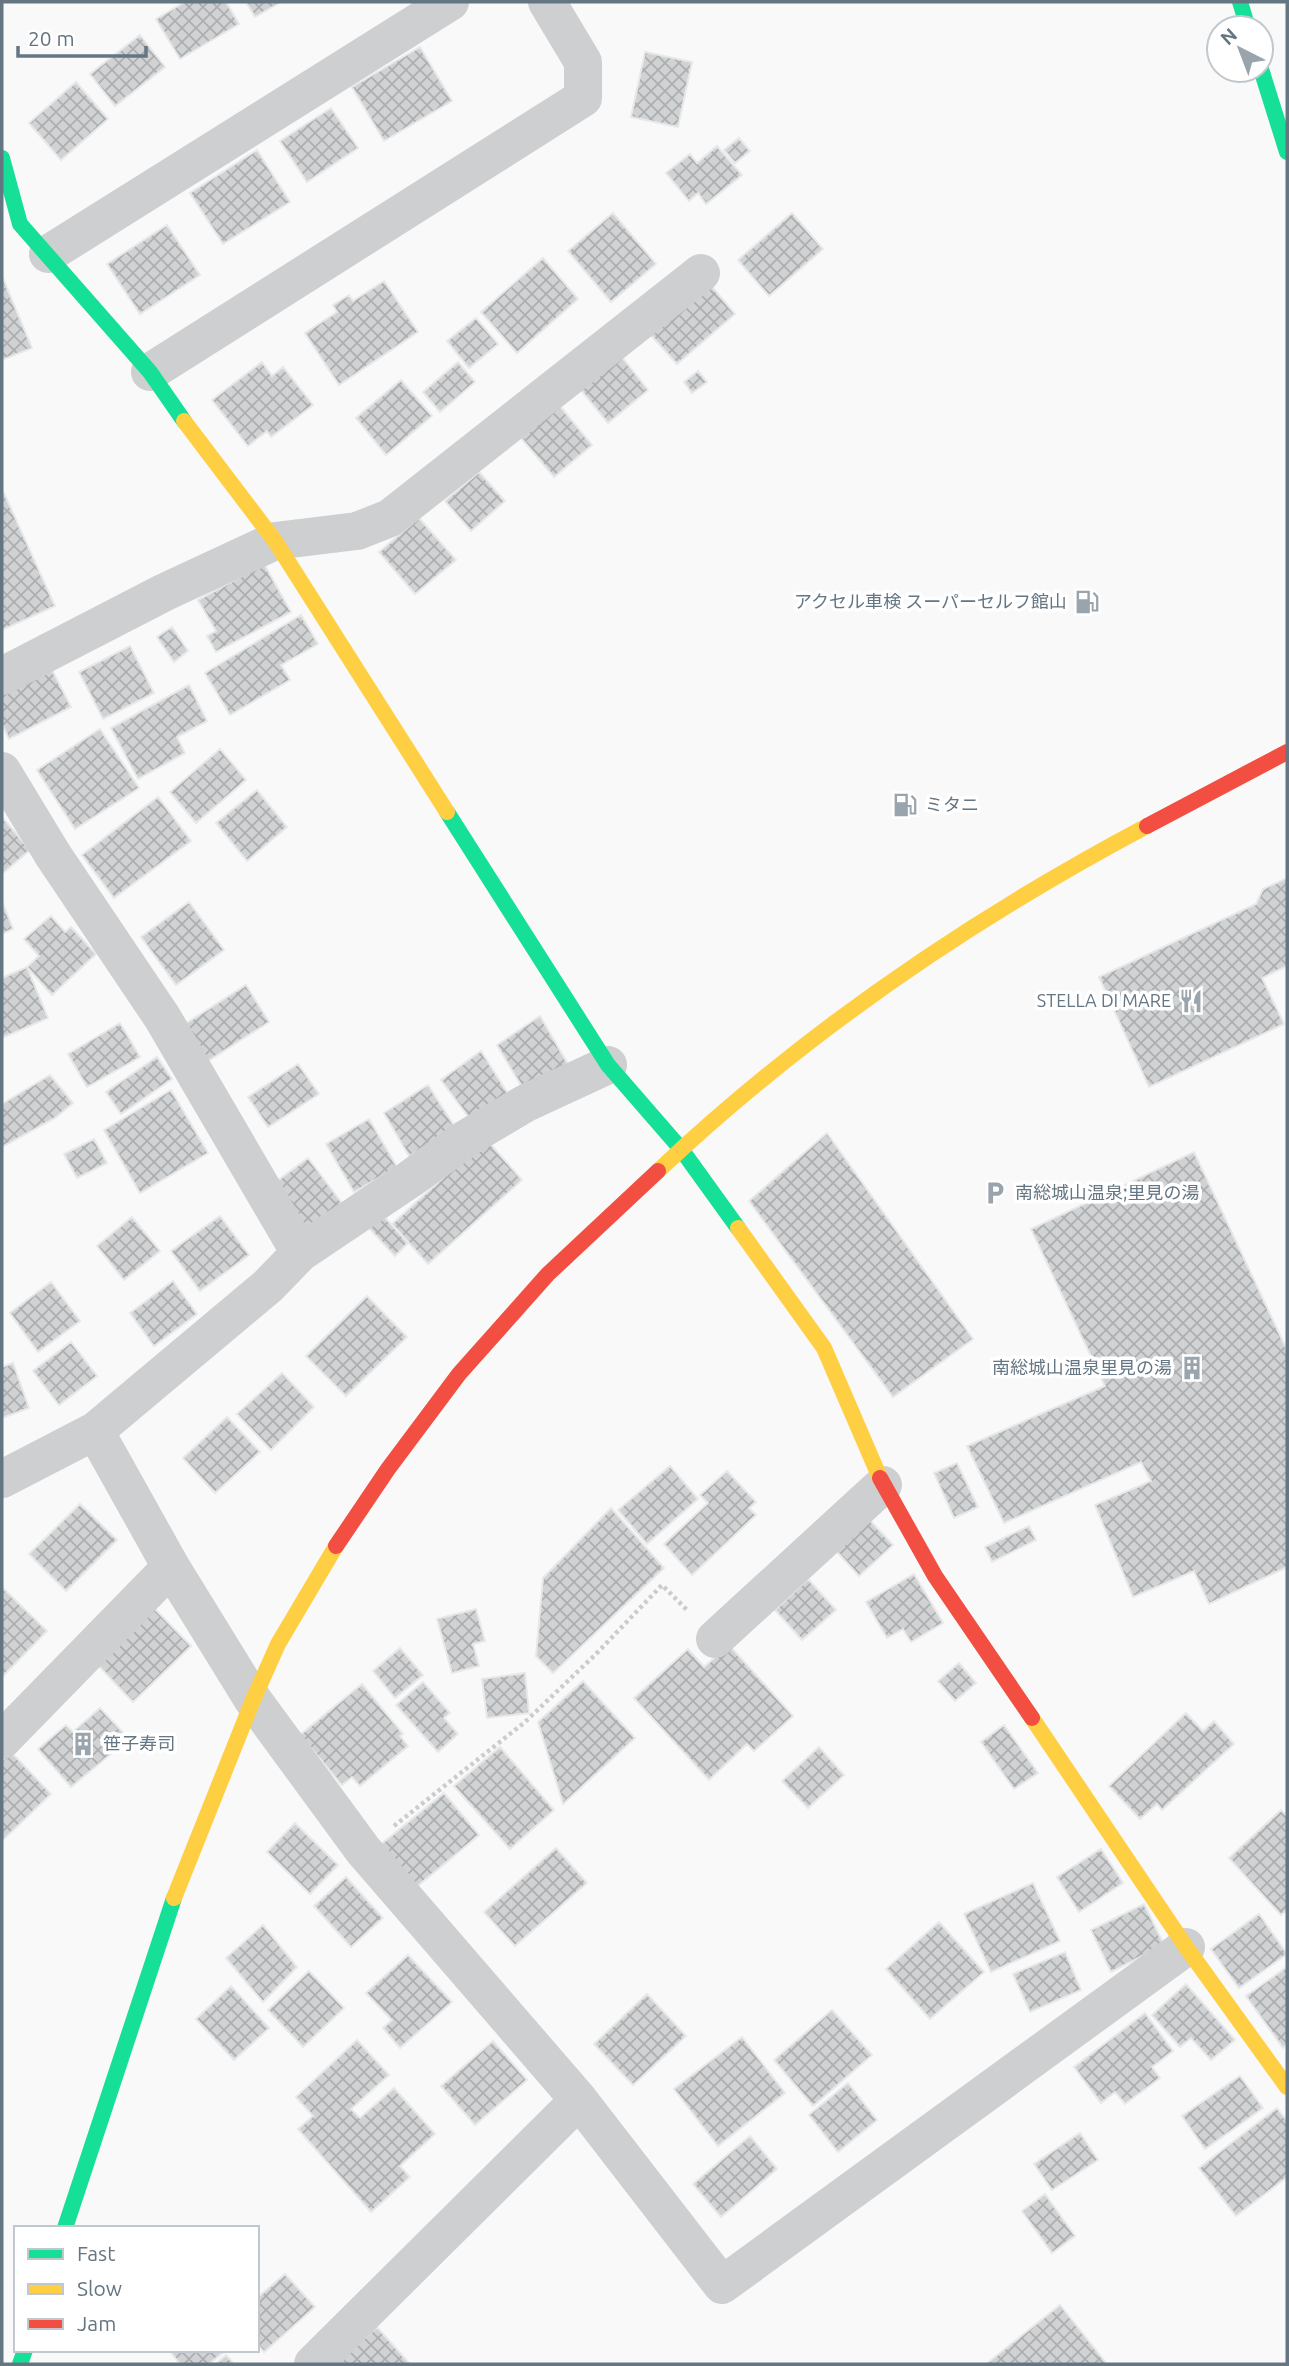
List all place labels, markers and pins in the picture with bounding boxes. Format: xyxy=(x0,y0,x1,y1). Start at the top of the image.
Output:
fuel station icon: アクセル車検 スーパーセルフ館山 xyxy=(1073,588,1101,616)
place label: アクセル車検 スーパーセルフ館山 xyxy=(794,591,1067,611)
fuel station icon: ミタニ xyxy=(891,791,919,819)
place label: ミタニ xyxy=(925,794,979,814)
restaurant icon: STELLA DI MARE xyxy=(1177,987,1205,1015)
place label: STELLA DI MARE xyxy=(1037,990,1171,1010)
parking icon: 南総城山温泉;里見の湯 xyxy=(981,1179,1009,1207)
place label: 南総城山温泉;里見の湯 xyxy=(1015,1182,1199,1202)
building icon: 南総城山温泉里見の湯 xyxy=(1178,1354,1206,1382)
place label: 南総城山温泉里見の湯 xyxy=(992,1357,1172,1377)
building icon: 笹子寿司 xyxy=(69,1730,97,1758)
place label: 笹子寿司 xyxy=(103,1733,175,1753)

